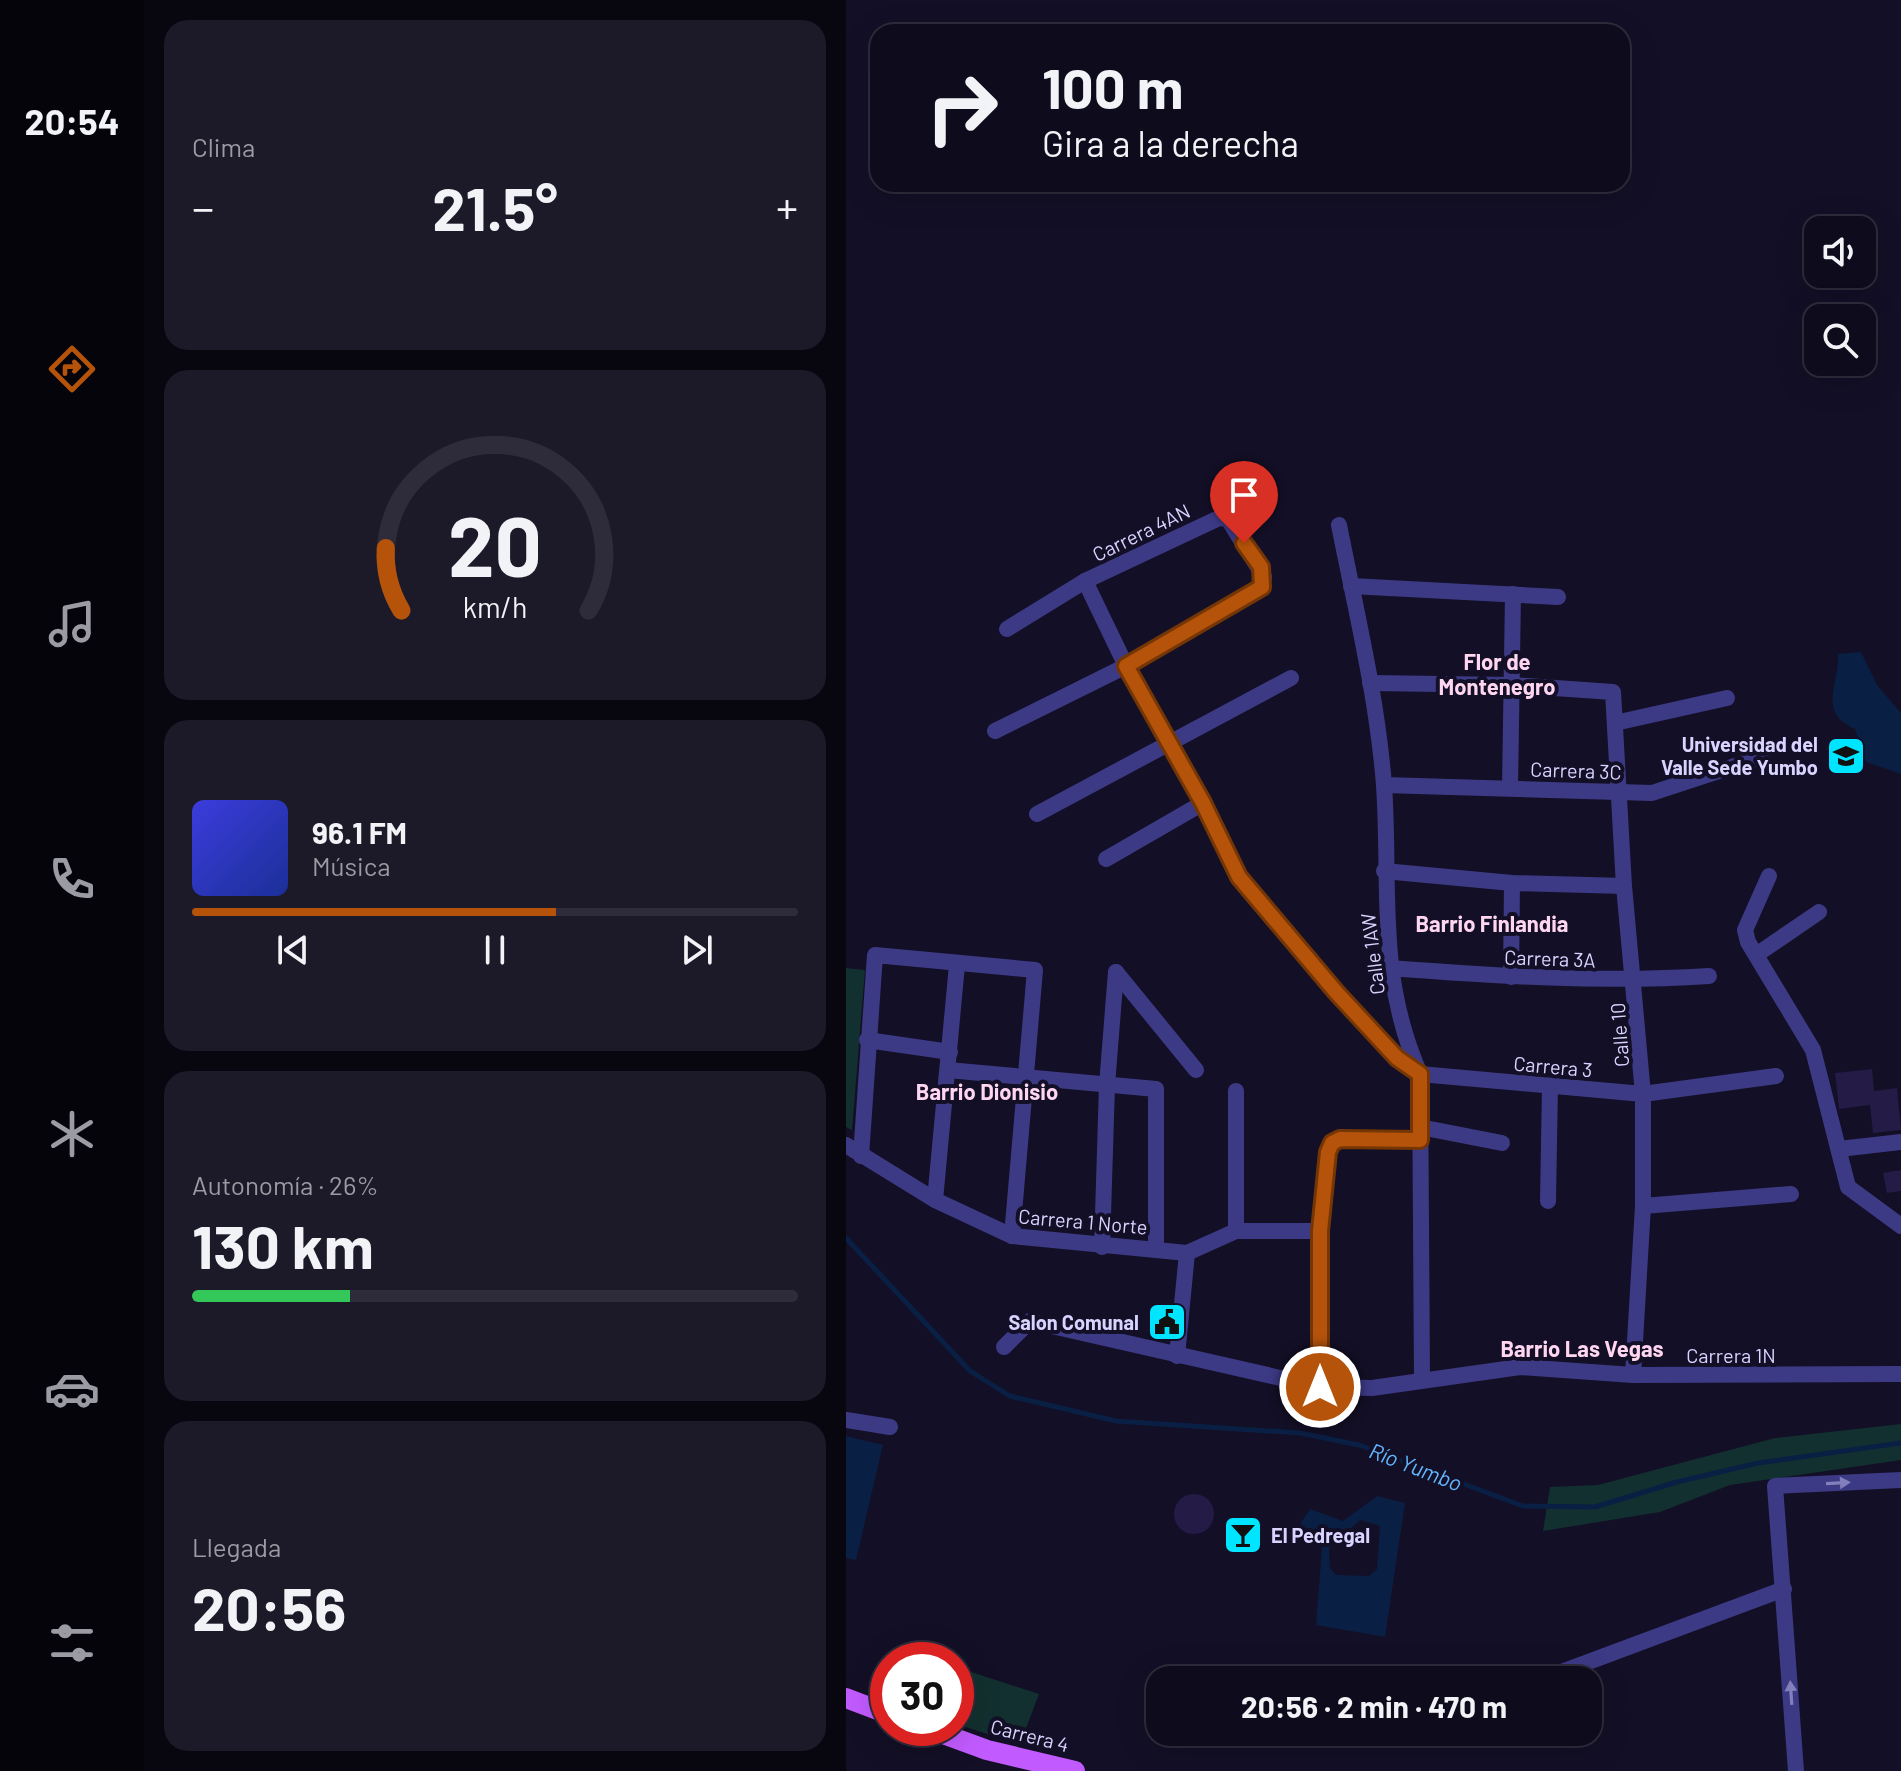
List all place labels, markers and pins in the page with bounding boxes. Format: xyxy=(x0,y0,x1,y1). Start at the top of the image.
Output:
pin xyxy=(1210,461,1278,543)
place label: Universidad del Valle Sede Yumbo xyxy=(1661,732,1818,779)
school or university icon: Universidad del Valle Sede Yumbo xyxy=(1825,735,1867,777)
public building icon: Salon Comunal xyxy=(1146,1301,1188,1343)
place label: Salon Comunal xyxy=(1008,1310,1139,1334)
bar icon: El Pedregal xyxy=(1222,1514,1264,1556)
place label: El Pedregal xyxy=(1271,1523,1370,1547)

